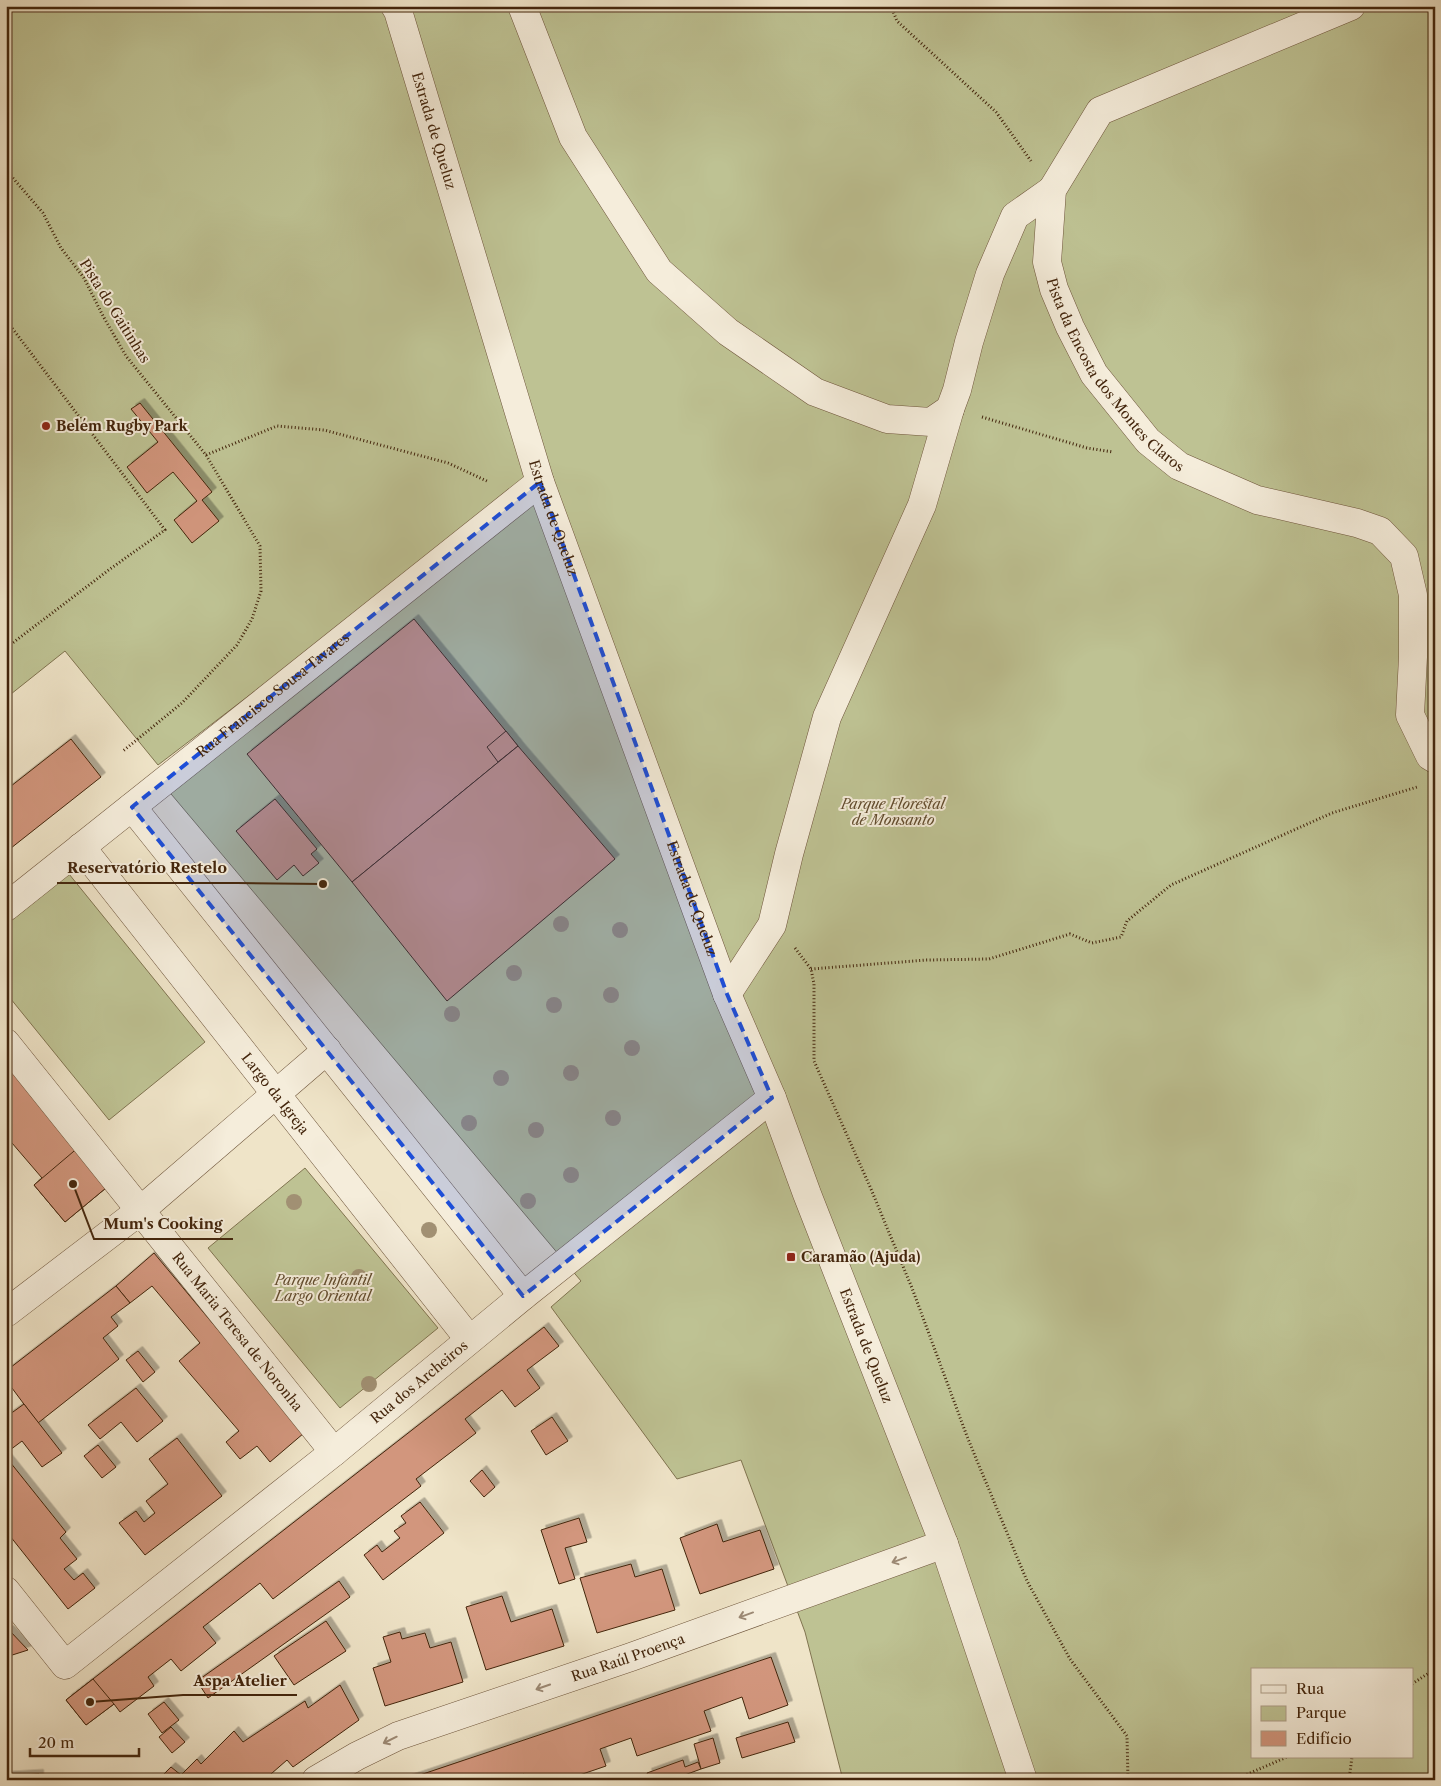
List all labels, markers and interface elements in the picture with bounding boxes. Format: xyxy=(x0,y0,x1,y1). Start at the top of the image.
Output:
street label: Estrada de Queluz xyxy=(408,70,460,192)
street label: Pista do Gaitinhas xyxy=(76,256,154,366)
street label: Pista da Encosta dos Montes Claros xyxy=(1043,276,1186,476)
place label: Belém Rugby Park xyxy=(56,417,188,435)
marker: Belém Rugby Park xyxy=(40,420,52,432)
street label: Estrada de Queluz xyxy=(525,458,582,578)
street label: Rua Francisco Sousa Tavares xyxy=(192,628,353,761)
park label: Parque Florestal de Monsanto xyxy=(840,795,947,829)
street label: Estrada de Queluz xyxy=(663,838,721,959)
callout: Reservatório Restelo xyxy=(57,853,237,883)
text: Reservatório Restelo xyxy=(67,858,227,877)
street label: Largo da Igreja xyxy=(238,1049,314,1138)
callout: Mum's Cooking xyxy=(94,1209,233,1239)
text: Mum's Cooking xyxy=(103,1214,223,1233)
street label: Rua Maria Teresa de Noronha xyxy=(168,1248,307,1415)
place label: Caramão (Ajuda) xyxy=(801,1248,920,1266)
marker: Caramão (Ajuda) xyxy=(785,1251,797,1263)
park label: Parque Infantil Largo Oriental xyxy=(274,1271,373,1305)
street label: Estrada de Queluz xyxy=(836,1286,897,1405)
street label: Rua dos Archeiros xyxy=(367,1336,471,1427)
one-way arrow xyxy=(891,1556,907,1565)
one-way arrow xyxy=(738,1611,754,1620)
street label: Rua Raúl Proença xyxy=(569,1629,688,1686)
callout: Aspa Atelier xyxy=(183,1665,297,1695)
legend xyxy=(1251,1668,1414,1758)
text: Aspa Atelier xyxy=(192,1671,287,1690)
text: Rua xyxy=(1296,1679,1324,1698)
one-way arrow xyxy=(536,1683,551,1692)
text: Parque xyxy=(1296,1703,1346,1722)
scale bar xyxy=(30,1726,139,1758)
text: Edifício xyxy=(1296,1729,1352,1748)
text: 20 m xyxy=(38,1733,74,1752)
one-way arrow xyxy=(382,1736,397,1746)

